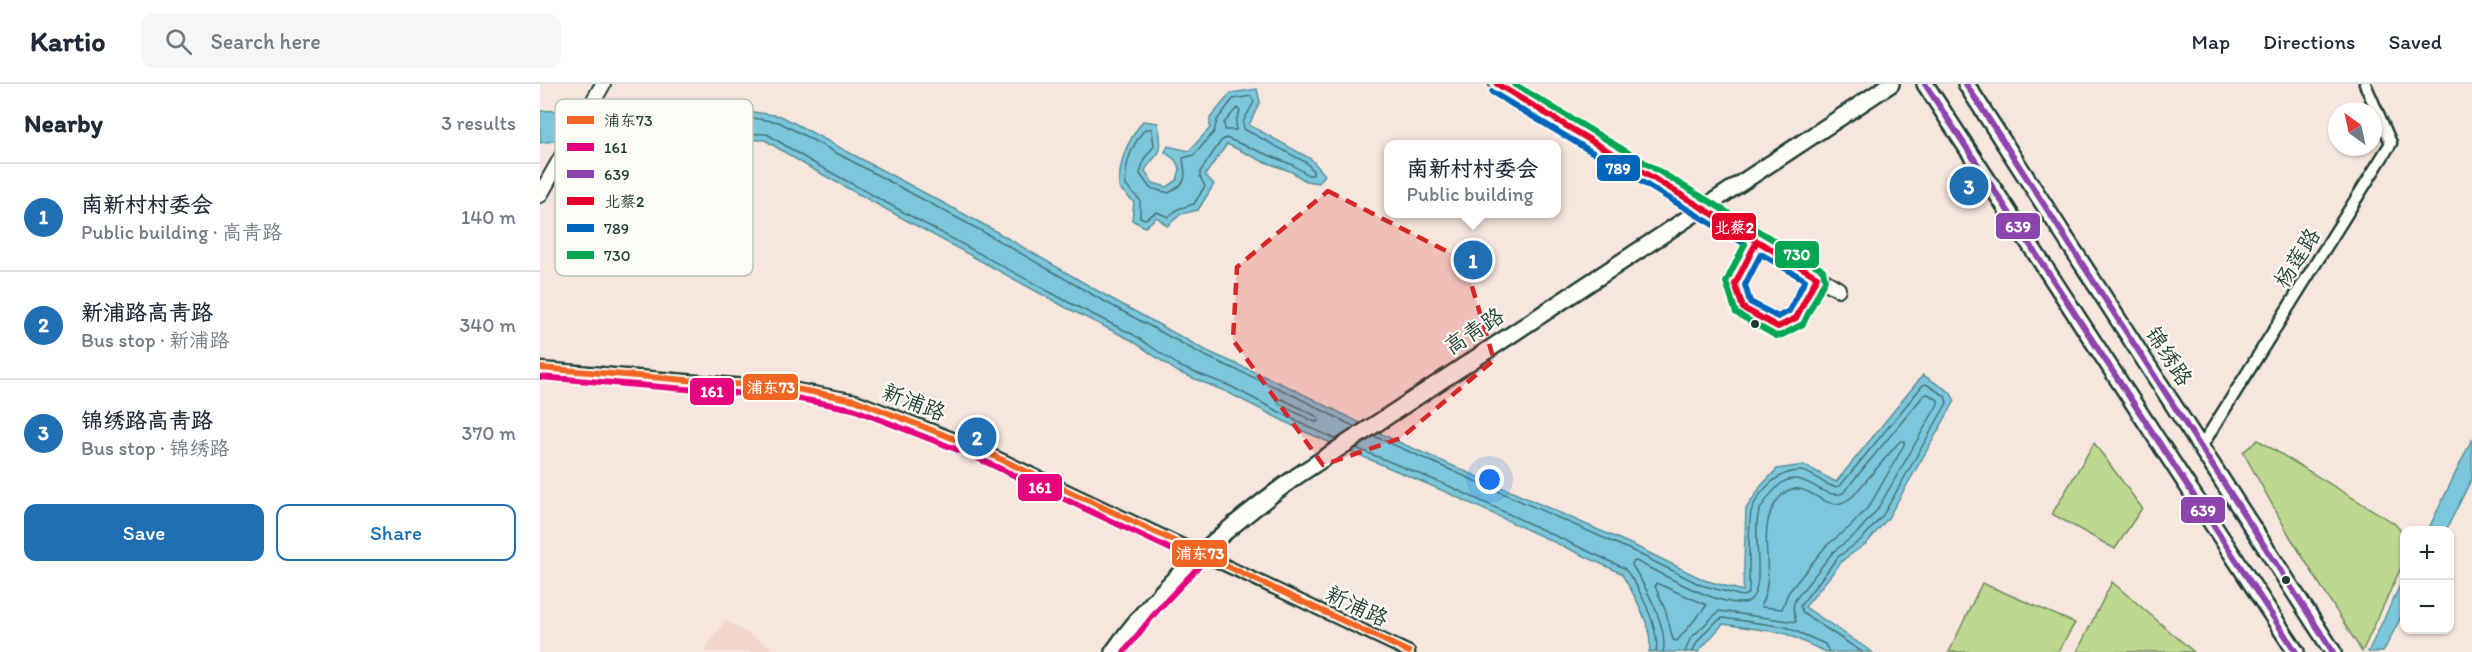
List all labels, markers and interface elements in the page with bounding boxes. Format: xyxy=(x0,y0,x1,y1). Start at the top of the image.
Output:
search box xyxy=(141,14,561,68)
text: Kartio xyxy=(30,24,105,58)
icon: search xyxy=(162,25,195,58)
text: Search here xyxy=(210,28,321,55)
text: Map xyxy=(2192,29,2230,54)
text: Directions xyxy=(2263,29,2355,54)
text: Saved xyxy=(2388,29,2442,54)
legend xyxy=(555,99,753,276)
north arrow xyxy=(2328,102,2382,156)
text: Nearby xyxy=(24,107,103,139)
text: 3 results xyxy=(441,111,516,135)
text: 浦东73 xyxy=(604,111,653,130)
text: 161 xyxy=(604,138,628,157)
popup xyxy=(1384,140,1561,218)
line badge: 789 xyxy=(1596,154,1641,182)
text: 南新村村委会 xyxy=(1406,155,1539,182)
text: 789 xyxy=(1604,159,1631,178)
pin: 3 xyxy=(1950,164,1988,208)
text: 639 xyxy=(604,165,630,184)
text: Public building xyxy=(1406,182,1534,206)
text: 南新村村委会 xyxy=(81,191,213,218)
text: 北蔡2 xyxy=(604,192,645,211)
text: 1 xyxy=(39,205,48,229)
text: 140 m xyxy=(461,205,516,229)
line badge: 北蔡2 xyxy=(1711,212,1757,241)
line badge: 639 xyxy=(1995,212,2041,240)
text: 639 xyxy=(2005,217,2031,236)
text: 北蔡2 xyxy=(1714,218,1755,237)
text: 789 xyxy=(604,219,629,238)
text: Public building · 高青路 xyxy=(81,220,282,244)
street label: 杨莲路 xyxy=(2268,223,2326,293)
pin: 1 xyxy=(1454,238,1492,282)
line badge: 730 xyxy=(1774,240,1820,269)
text: 730 xyxy=(1783,245,1810,264)
text: 730 xyxy=(604,246,631,265)
text: 新浦路高青路 xyxy=(81,299,213,326)
street label: 高青路 xyxy=(1439,302,1509,360)
text: 2 xyxy=(38,313,49,337)
text: 340 m xyxy=(459,313,516,337)
unlabelled marker xyxy=(1749,318,1761,330)
street label: 锦绣路 xyxy=(2140,321,2198,391)
text: Bus stop · 新浦路 xyxy=(81,328,229,352)
line badge: 浦东73 xyxy=(742,373,799,401)
line badge: 161 xyxy=(689,377,735,406)
text: 浦东73 xyxy=(747,378,796,397)
street label: 新浦路 xyxy=(878,378,950,426)
text: 161 xyxy=(700,382,724,401)
text: 锦绣路高青路 xyxy=(81,407,213,434)
pin: 2 xyxy=(958,414,996,460)
text: 3 xyxy=(38,421,49,445)
text: 370 m xyxy=(462,421,516,445)
text: Bus stop · 锦绣路 xyxy=(81,436,229,460)
your location xyxy=(1475,465,1504,494)
line badge: 161 xyxy=(1017,473,1063,502)
text: 161 xyxy=(1028,478,1052,497)
line badge: 639 xyxy=(2180,496,2226,524)
text: 639 xyxy=(2190,501,2216,520)
button: Save xyxy=(24,504,264,561)
button: Share xyxy=(276,504,516,561)
map controls xyxy=(2400,526,2454,634)
button: + xyxy=(2400,526,2454,580)
line badge: 浦东73 xyxy=(1171,539,1228,568)
text: 浦东73 xyxy=(1176,544,1225,563)
unlabelled marker xyxy=(2280,574,2292,586)
street label: 新浦路 xyxy=(1321,580,1393,632)
button: − xyxy=(2400,580,2454,634)

